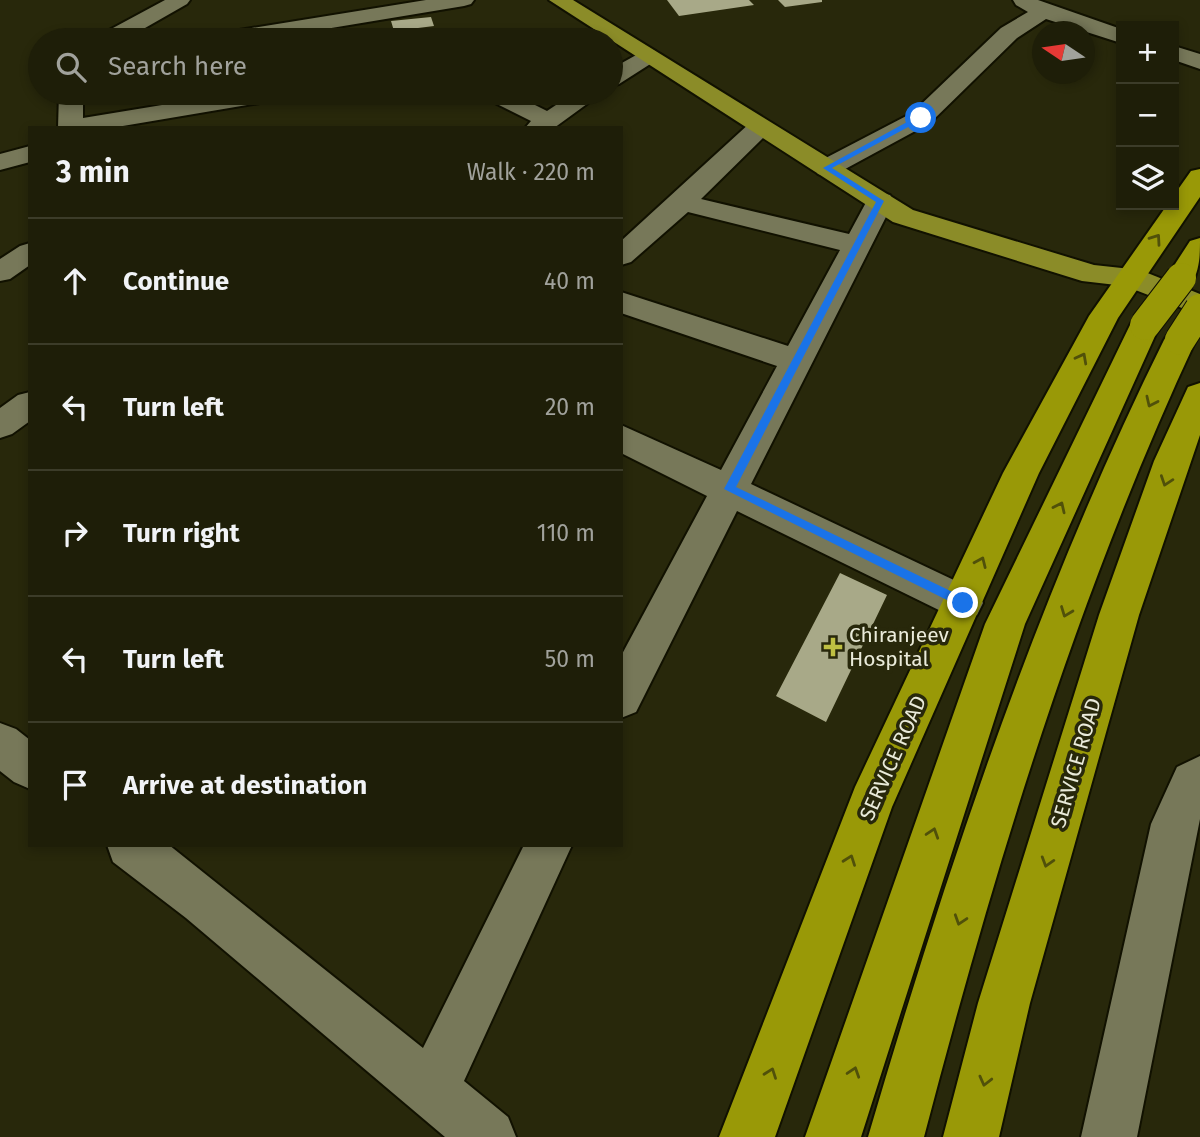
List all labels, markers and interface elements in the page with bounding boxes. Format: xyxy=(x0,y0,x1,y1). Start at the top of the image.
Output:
north arrow xyxy=(1032,21,1095,84)
map controls xyxy=(1116,21,1179,210)
button: + xyxy=(1116,21,1179,84)
search box xyxy=(28,28,623,105)
icon: search xyxy=(52,48,90,86)
text: Search here xyxy=(108,51,247,82)
button: − xyxy=(1116,84,1179,147)
route start xyxy=(905,102,936,133)
button: layers xyxy=(1116,147,1179,210)
text: 3 min xyxy=(56,154,130,190)
text: Walk · 220 m xyxy=(467,158,595,186)
one-way arrow xyxy=(1148,234,1161,247)
icon: ahead xyxy=(56,262,94,300)
text: Continue xyxy=(123,266,229,297)
text: 40 m xyxy=(544,267,595,295)
one-way arrow xyxy=(1073,353,1087,365)
icon: left xyxy=(56,388,94,426)
text: Turn left xyxy=(123,392,224,423)
text: 20 m xyxy=(545,393,595,421)
one-way arrow xyxy=(1145,395,1159,407)
one-way arrow xyxy=(1160,474,1174,486)
one-way arrow xyxy=(1052,502,1066,514)
icon: right xyxy=(56,514,94,552)
text: Turn right xyxy=(123,518,240,549)
text: 110 m xyxy=(537,519,595,547)
one-way arrow xyxy=(973,557,987,569)
route end xyxy=(947,587,978,618)
one-way arrow xyxy=(1060,606,1074,618)
place label: Chiranjeev Hospital xyxy=(849,622,950,672)
marker: Chiranjeev Hospital xyxy=(823,637,843,657)
icon: left xyxy=(56,640,94,678)
text: Turn left xyxy=(123,644,224,675)
text: 50 m xyxy=(545,645,595,673)
street label: SERVICE ROAD xyxy=(854,691,932,825)
street label: SERVICE ROAD xyxy=(1045,695,1107,831)
icon: arrive xyxy=(56,766,94,804)
text: Arrive at destination xyxy=(123,770,367,801)
one-way arrow xyxy=(925,827,939,839)
one-way arrow xyxy=(842,854,856,866)
one-way arrow xyxy=(1040,855,1055,867)
one-way arrow xyxy=(954,914,969,926)
one-way arrow xyxy=(846,1067,861,1079)
one-way arrow xyxy=(762,1068,776,1080)
one-way arrow xyxy=(979,1074,993,1086)

